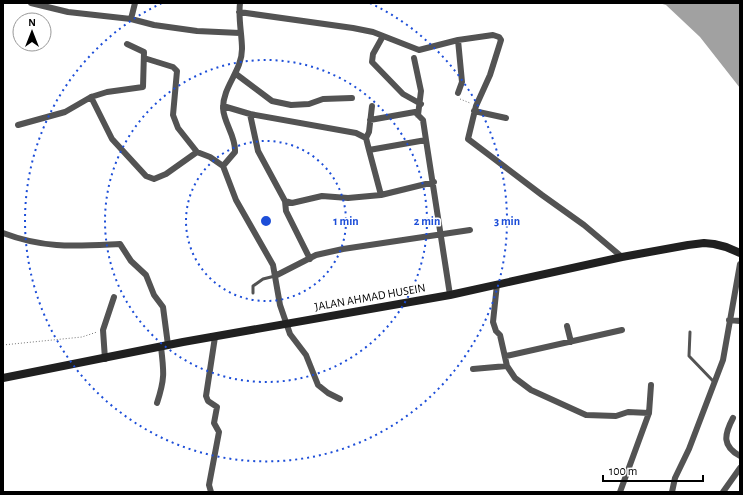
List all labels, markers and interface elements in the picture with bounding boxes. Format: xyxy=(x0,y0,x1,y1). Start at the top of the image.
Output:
north arrow xyxy=(12,12,52,52)
text: N xyxy=(28,17,36,28)
centre of rings xyxy=(259,214,273,228)
text: 1 min xyxy=(333,215,359,227)
text: 2 min xyxy=(414,215,440,227)
text: 3 min xyxy=(494,215,520,227)
street label: JALAN AHMAD HUSEIN xyxy=(314,281,426,313)
scale bar xyxy=(603,457,703,483)
text: 100 m xyxy=(609,465,637,477)

